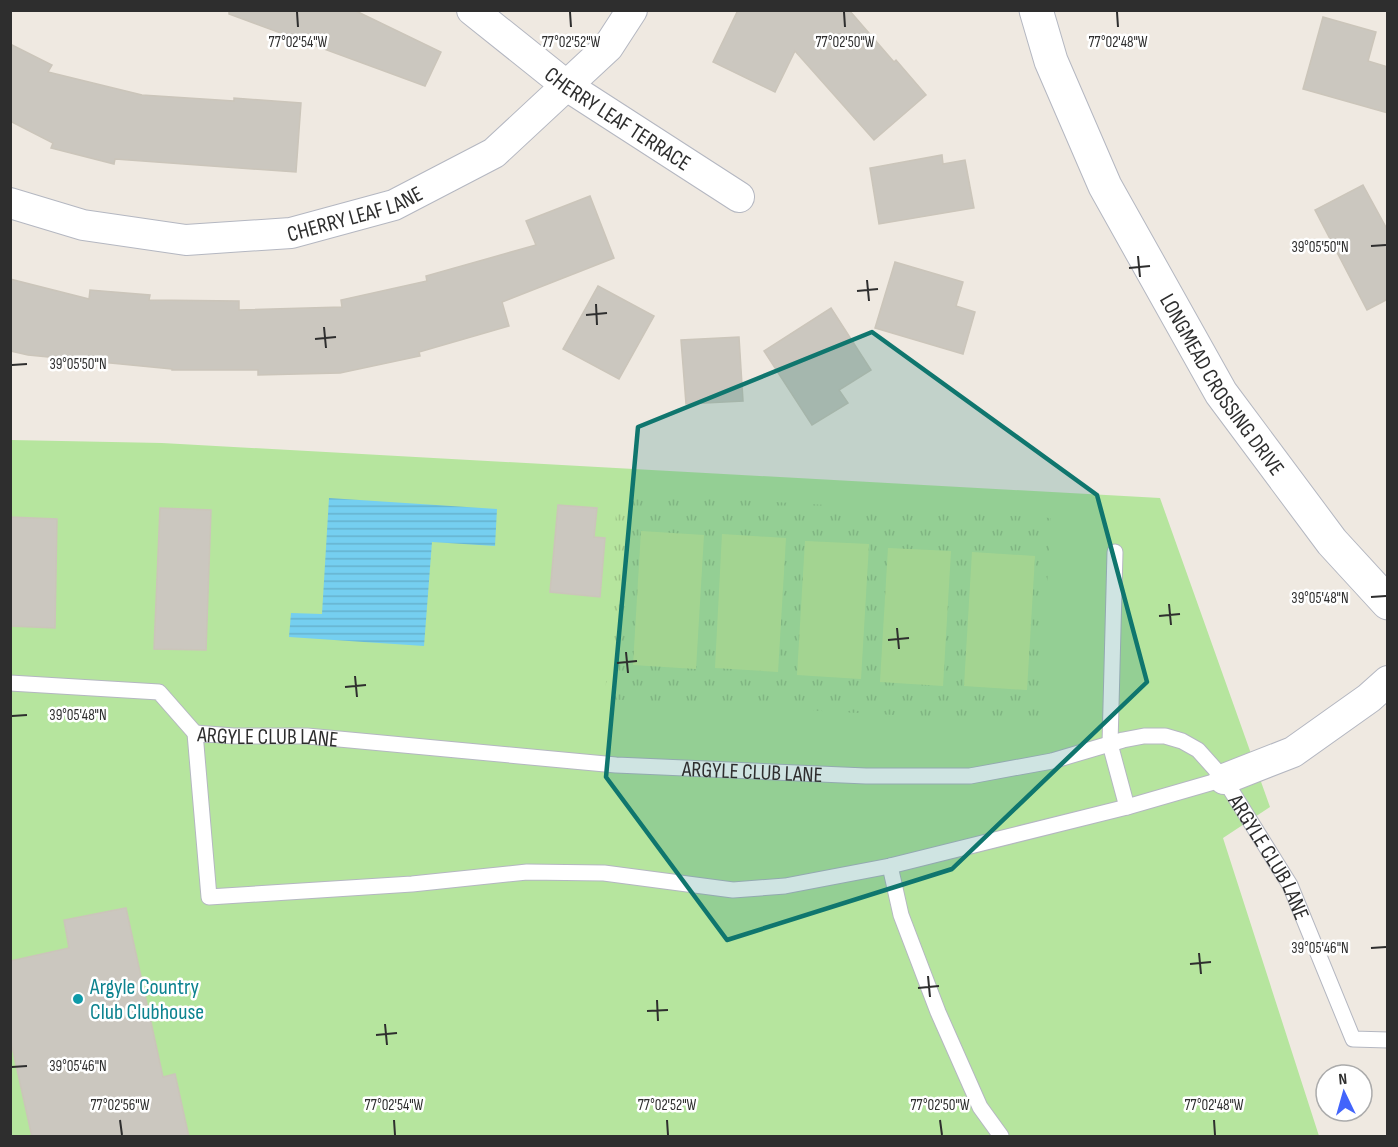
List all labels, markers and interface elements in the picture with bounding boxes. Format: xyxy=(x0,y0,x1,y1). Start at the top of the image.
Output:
text: 77°02'54"W xyxy=(269,33,328,52)
text: 77°02'52"W xyxy=(542,33,601,52)
text: 77°02'50"W xyxy=(815,33,875,52)
text: 77°02'48"W xyxy=(1088,33,1148,52)
street label: CHERRY LEAF TERRACE xyxy=(539,61,695,177)
street label: CHERRY LEAF LANE xyxy=(284,181,427,248)
text: 39°05'50"N xyxy=(1291,238,1349,257)
street label: LONGMEAD CROSSING DRIVE xyxy=(1153,289,1290,481)
text: 39°05'50"N xyxy=(49,355,107,374)
text: 39°05'48"N xyxy=(1291,589,1349,608)
text: 39°05'48"N xyxy=(49,706,107,725)
street label: ARGYLE CLUB LANE xyxy=(195,721,339,754)
street label: ARGYLE CLUB LANE xyxy=(680,756,823,789)
street label: ARGYLE CLUB LANE xyxy=(1221,789,1315,924)
text: 39°05'46"N xyxy=(1291,939,1349,958)
place label: Argyle Country Club Clubhouse xyxy=(89,974,204,1026)
marker: Argyle Country Club Clubhouse xyxy=(71,992,85,1006)
text: 39°05'46"N xyxy=(49,1057,107,1076)
north arrow xyxy=(1314,1063,1374,1123)
text: N xyxy=(1338,1070,1348,1089)
text: 77°02'56"W xyxy=(90,1096,150,1115)
text: 77°02'54"W xyxy=(365,1096,424,1115)
text: 77°02'52"W xyxy=(638,1096,697,1115)
text: 77°02'50"W xyxy=(910,1096,970,1115)
text: 77°02'48"W xyxy=(1184,1096,1244,1115)

